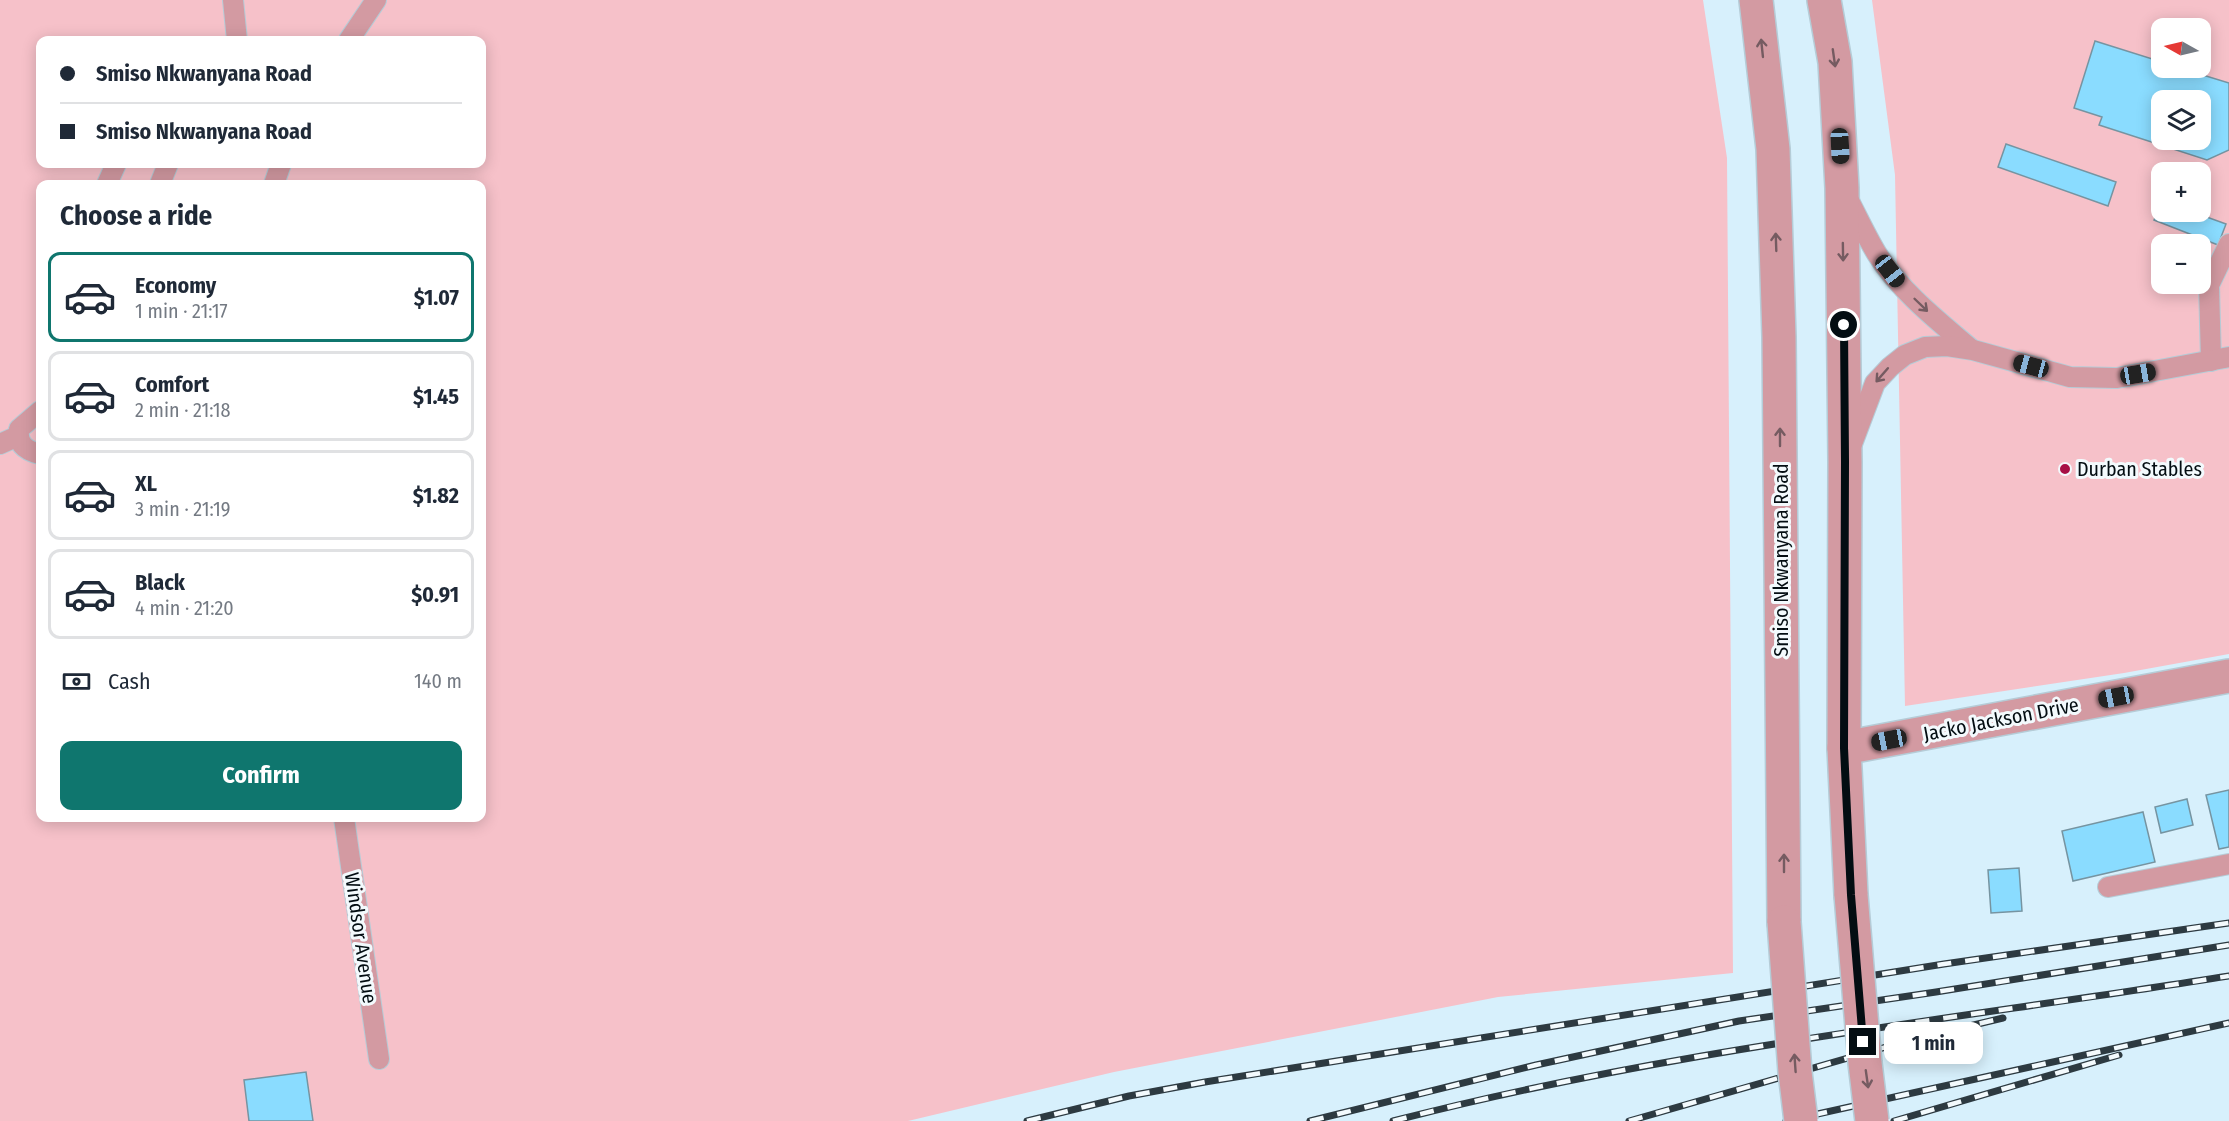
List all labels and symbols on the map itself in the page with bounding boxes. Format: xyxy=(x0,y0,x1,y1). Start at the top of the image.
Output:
north arrow xyxy=(2151,18,2211,78)
one-way arrow xyxy=(1756,39,1767,59)
one-way arrow xyxy=(1828,47,1839,67)
car xyxy=(1830,128,1850,164)
one-way arrow xyxy=(1771,233,1782,253)
one-way arrow xyxy=(1837,242,1849,262)
car xyxy=(1872,251,1908,291)
one-way arrow xyxy=(1913,298,1928,312)
route start xyxy=(1830,311,1857,338)
car xyxy=(2011,353,2051,379)
car xyxy=(2119,362,2157,386)
one-way arrow xyxy=(1876,367,1889,383)
one-way arrow xyxy=(1774,428,1786,448)
place label: Durban Stables xyxy=(2077,457,2202,481)
marker: Durban Stables xyxy=(2058,462,2072,476)
street label: Smiso Nkwanyana Road xyxy=(1769,463,1793,657)
car xyxy=(2097,685,2135,709)
street label: Jacko Jackson Drive xyxy=(1921,692,2081,746)
car xyxy=(1870,728,1908,752)
one-way arrow xyxy=(1778,854,1790,874)
street label: Windsor Avenue xyxy=(340,871,382,1005)
callout: 1 min xyxy=(1884,1021,1983,1063)
route end xyxy=(1849,1028,1876,1055)
one-way arrow xyxy=(1789,1053,1800,1073)
one-way arrow xyxy=(1861,1069,1872,1088)

